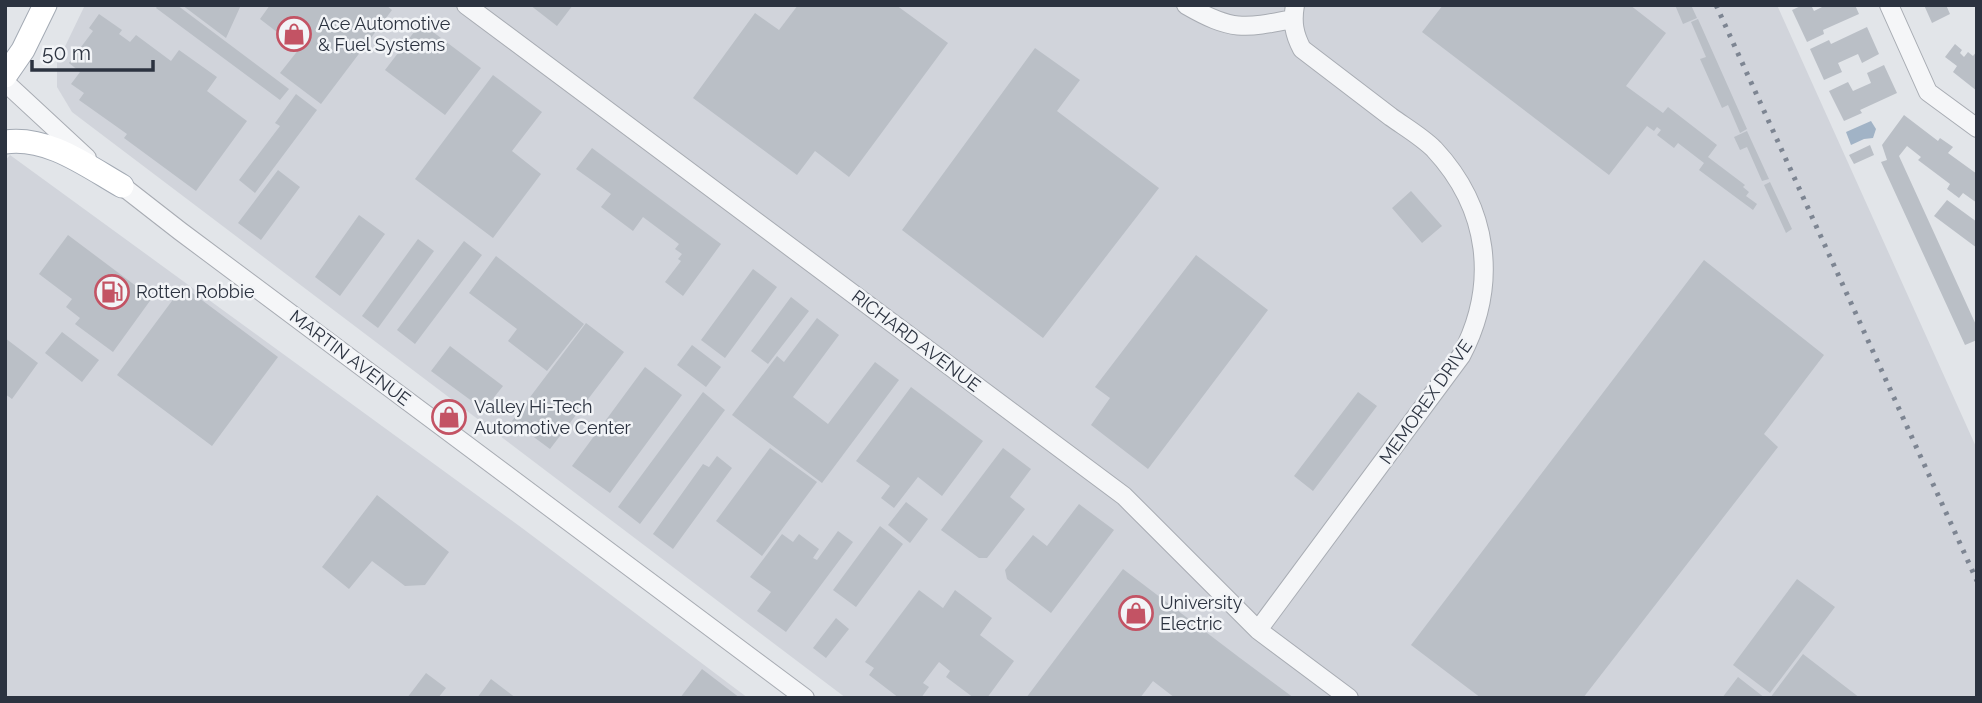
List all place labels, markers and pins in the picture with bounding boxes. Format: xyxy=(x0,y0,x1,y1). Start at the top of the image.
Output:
place label: Ace Automotive & Fuel Systems xyxy=(318,13,451,55)
shop icon: Ace Automotive & Fuel Systems xyxy=(275,15,313,53)
fuel station icon: Rotten Robbie xyxy=(93,273,131,311)
place label: Rotten Robbie xyxy=(136,281,255,302)
place label: Valley Hi-Tech Automotive Center xyxy=(474,396,631,438)
shop icon: Valley Hi-Tech Automotive Center xyxy=(430,398,468,436)
place label: University Electric xyxy=(1160,592,1243,634)
shop icon: University Electric xyxy=(1117,594,1155,632)

